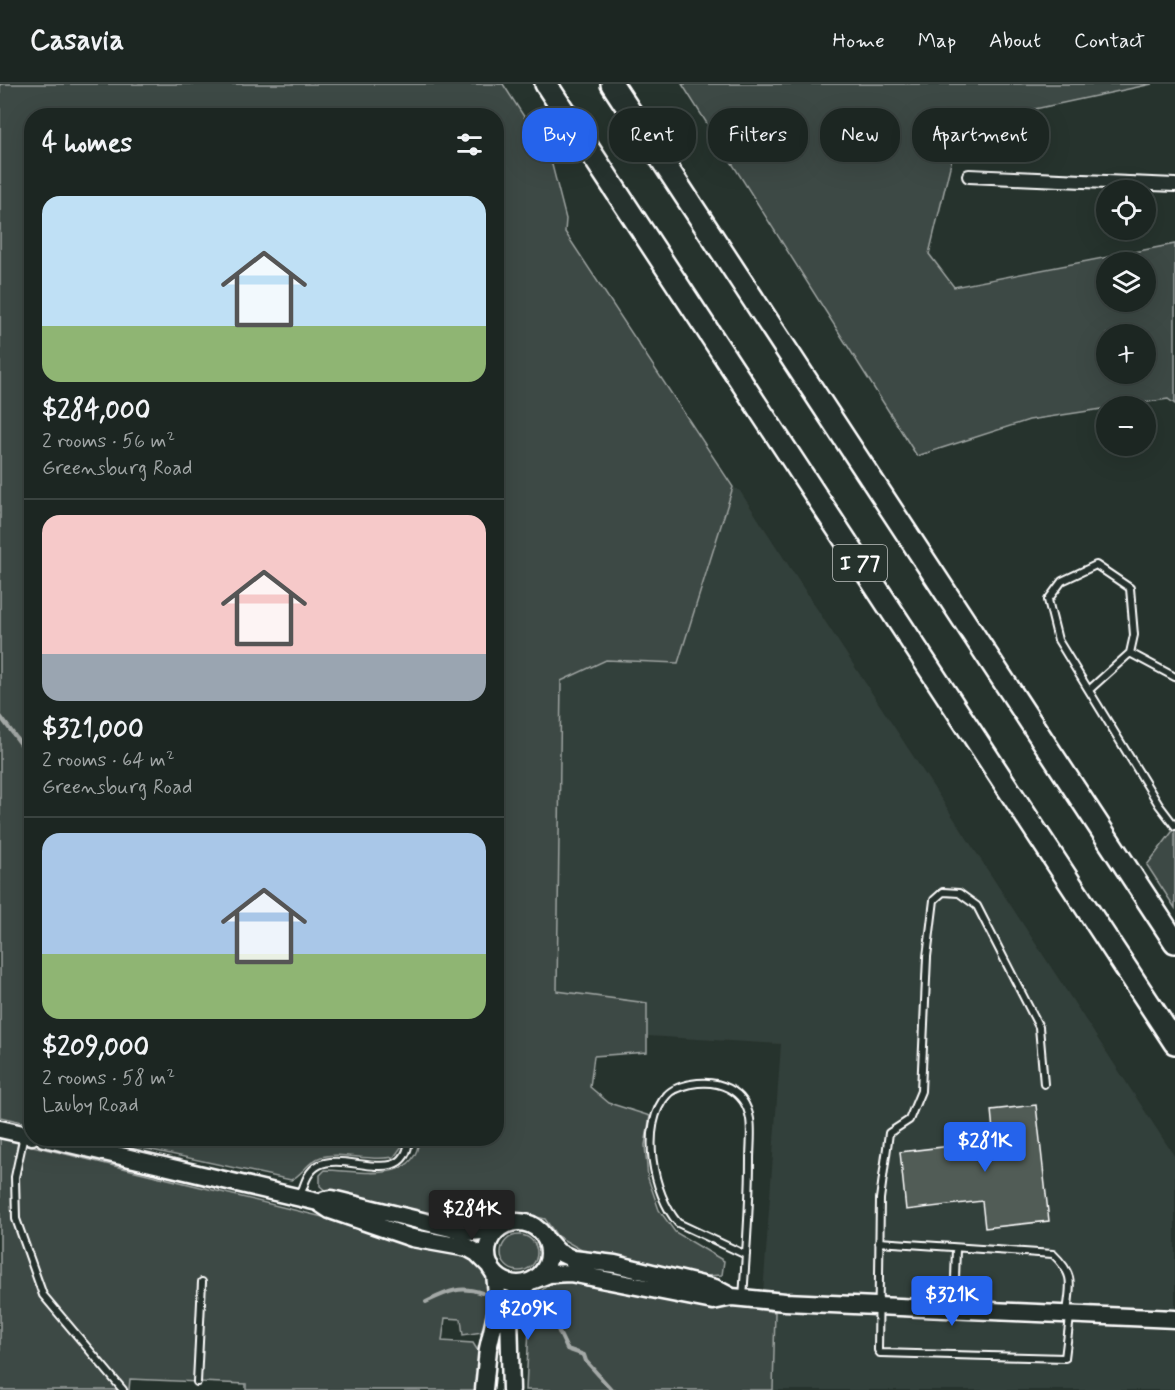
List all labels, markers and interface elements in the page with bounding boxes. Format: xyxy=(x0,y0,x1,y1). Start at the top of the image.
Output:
text: Casavia xyxy=(30,23,124,60)
text: Home xyxy=(833,27,885,55)
text: Map xyxy=(918,27,956,55)
text: About xyxy=(989,27,1041,55)
text: Contact xyxy=(1074,27,1145,55)
chip: Buy xyxy=(522,108,597,162)
chip: Rent xyxy=(609,108,696,162)
chip: Filters xyxy=(708,108,808,162)
chip: New xyxy=(820,108,900,162)
chip: Apartment xyxy=(912,108,1049,162)
text: 4 homes xyxy=(42,127,132,161)
icon: filters xyxy=(453,128,486,161)
map controls xyxy=(1096,180,1156,456)
button: locate xyxy=(1096,180,1156,240)
icon: home xyxy=(210,235,318,343)
button: layers xyxy=(1096,252,1156,312)
button: + xyxy=(1096,324,1156,384)
text: $284,000 xyxy=(42,394,150,428)
button: − xyxy=(1096,396,1156,456)
text: 2 rooms · 56 m² xyxy=(42,428,175,455)
text: Greensburg Road xyxy=(42,455,192,482)
road number: I 77 xyxy=(833,545,887,581)
icon: home xyxy=(210,554,318,662)
text: $321,000 xyxy=(42,713,144,747)
text: 2 rooms · 64 m² xyxy=(42,747,175,774)
text: Greensburg Road xyxy=(42,774,192,801)
icon: home xyxy=(210,872,318,980)
text: $209,000 xyxy=(42,1031,149,1065)
text: 2 rooms · 58 m² xyxy=(42,1065,175,1092)
text: Lauby Road xyxy=(42,1092,138,1119)
pin: $281K xyxy=(943,1122,1027,1173)
text: $281K xyxy=(958,1128,1012,1155)
pin: $284K xyxy=(430,1190,514,1241)
text: $284K xyxy=(443,1196,501,1223)
pin: $321K xyxy=(910,1276,994,1327)
text: $321K xyxy=(925,1282,979,1309)
pin: $209K xyxy=(486,1290,570,1341)
text: $209K xyxy=(499,1296,557,1323)

